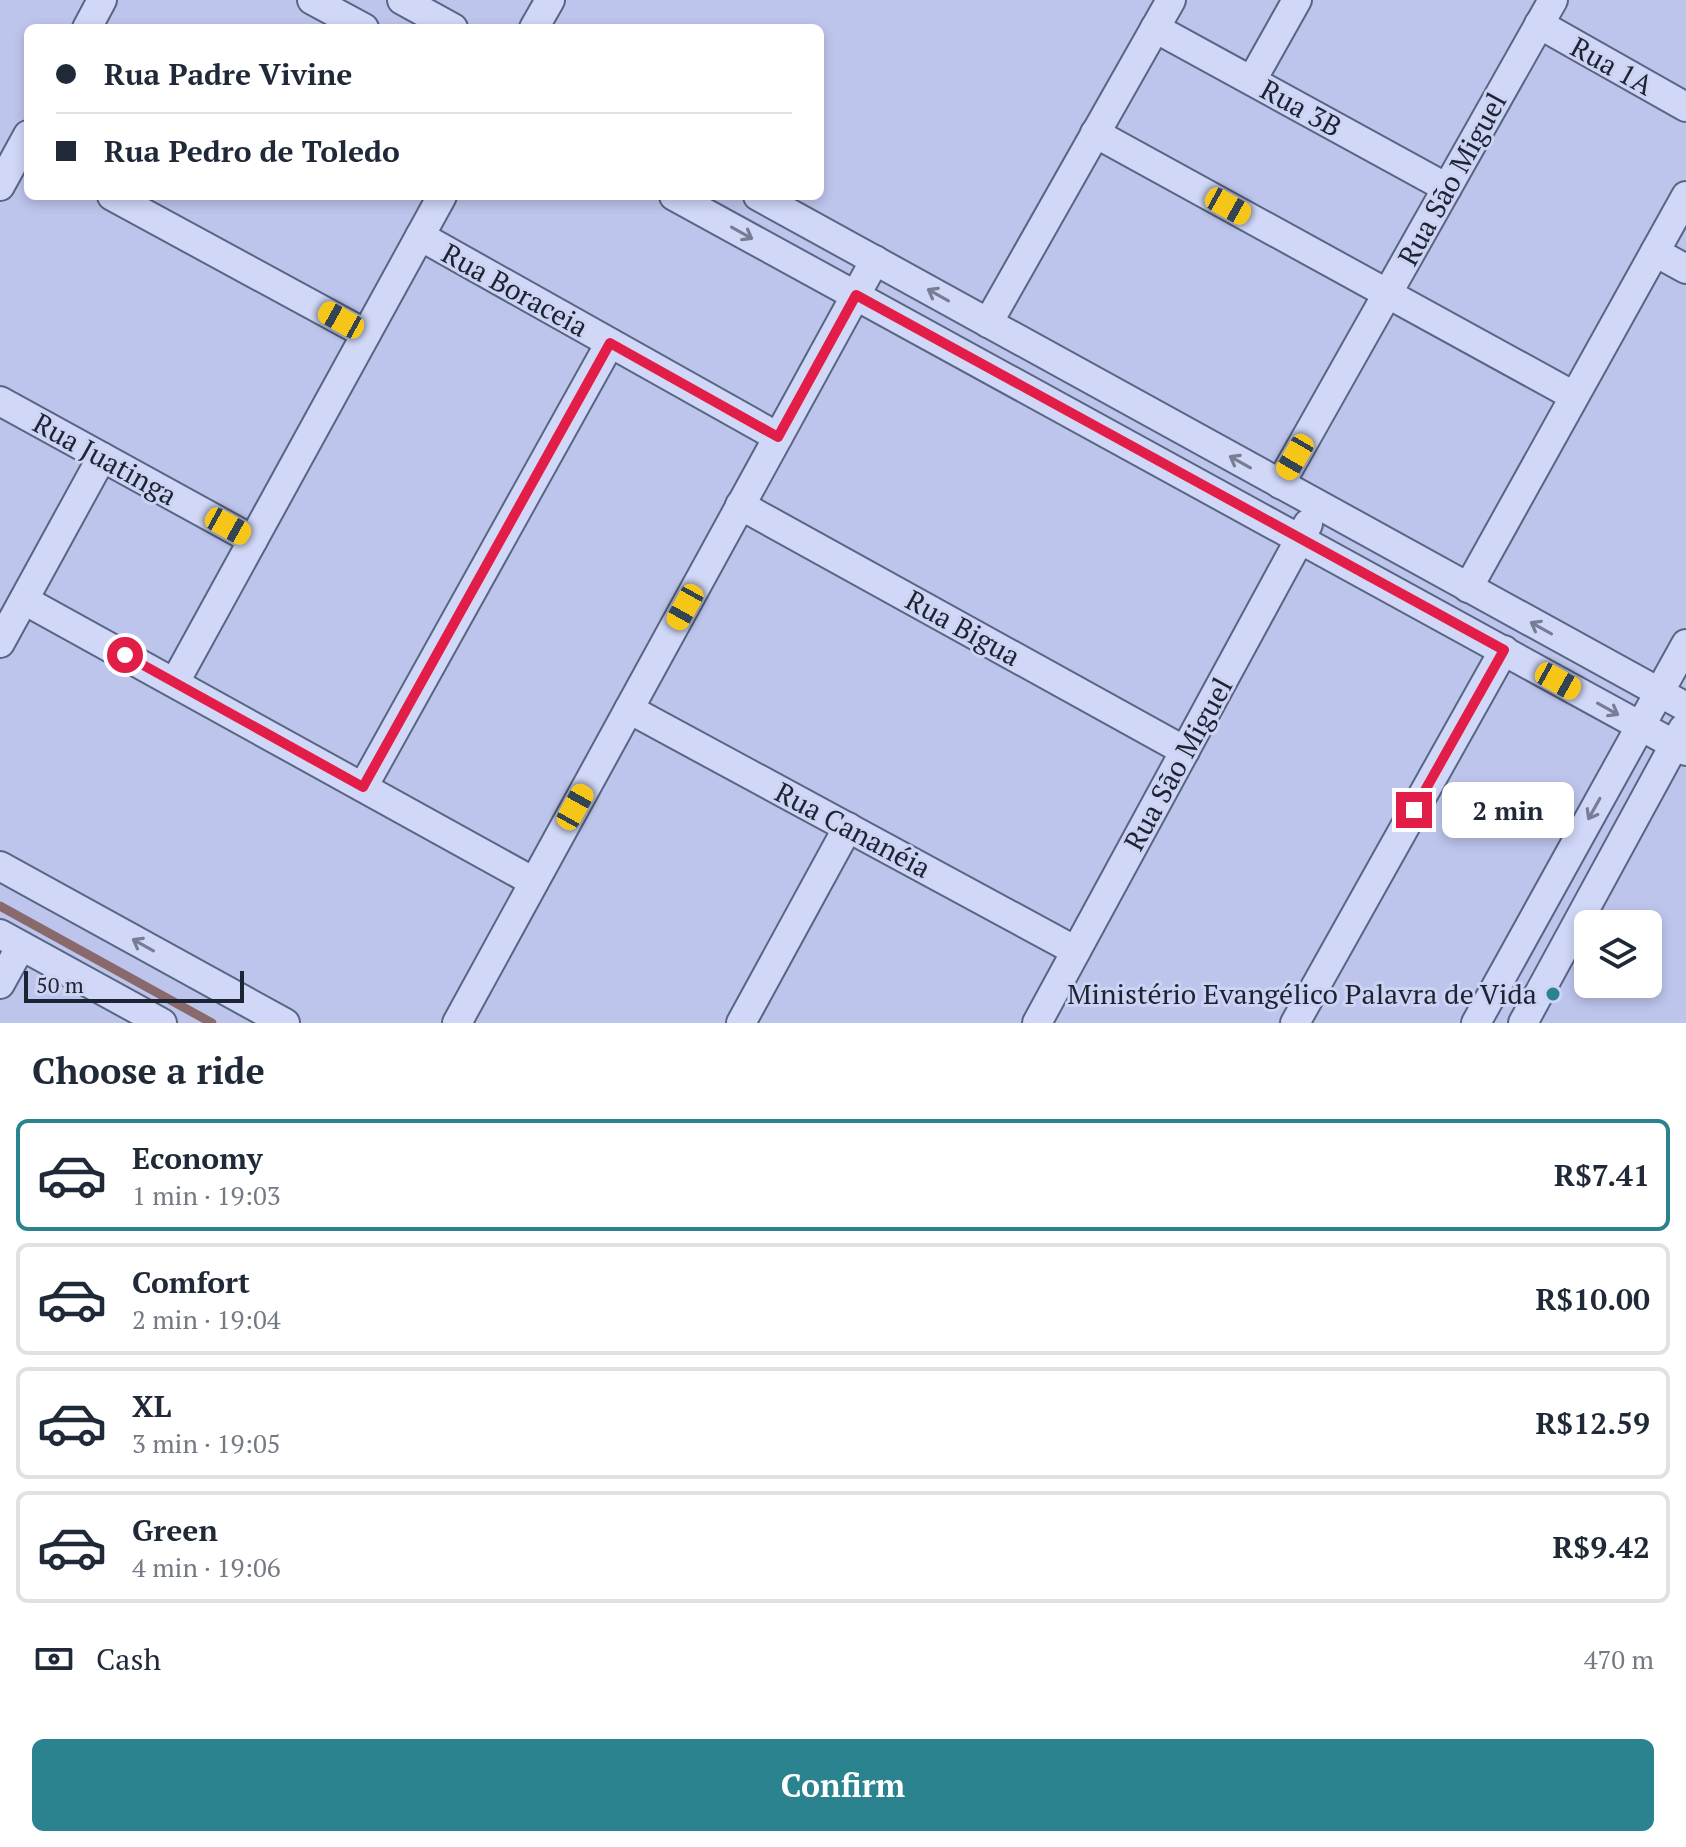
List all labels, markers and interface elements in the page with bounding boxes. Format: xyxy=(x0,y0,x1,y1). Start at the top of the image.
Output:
street label: Rua 1A xyxy=(1564,28,1661,104)
text: Rua Padre Vivine xyxy=(104,54,352,94)
street label: Rua 3B xyxy=(1254,70,1348,145)
street label: Rua São Miguel xyxy=(1389,86,1514,272)
text: Rua Pedro de Toledo xyxy=(104,131,400,171)
car xyxy=(1201,184,1255,228)
one-way arrow xyxy=(730,226,753,242)
street label: Rua Boraceia xyxy=(436,234,595,345)
one-way arrow xyxy=(927,287,951,303)
car xyxy=(314,298,368,342)
street label: Rua Juatinga xyxy=(27,404,184,513)
car xyxy=(1273,430,1317,484)
one-way arrow xyxy=(1228,454,1252,469)
car xyxy=(201,504,255,548)
car xyxy=(663,580,707,634)
street label: Rua Bigua xyxy=(899,581,1027,674)
one-way arrow xyxy=(1530,619,1553,635)
route start xyxy=(107,637,143,673)
car xyxy=(1531,659,1585,703)
street label: Rua São Miguel xyxy=(1115,671,1240,857)
one-way arrow xyxy=(1596,701,1619,717)
street label: Rua Cananéia xyxy=(769,773,937,886)
car xyxy=(553,780,597,834)
callout: 2 min xyxy=(1442,782,1574,838)
route end xyxy=(1396,792,1432,828)
text: 2 min xyxy=(1472,793,1544,827)
one-way arrow xyxy=(1586,797,1602,820)
map controls xyxy=(1574,910,1662,998)
button: layers xyxy=(1574,910,1662,998)
one-way arrow xyxy=(132,937,155,953)
scale bar xyxy=(24,967,244,1003)
text: 50 m xyxy=(36,970,84,999)
place label: Ministério Evangélico Palavra de Vida xyxy=(1067,975,1537,1012)
marker: Ministério Evangélico Palavra de Vida xyxy=(1544,985,1562,1003)
text: Choose a ride xyxy=(32,1047,265,1094)
text: Economy xyxy=(132,1138,263,1178)
icon: car xyxy=(36,1139,108,1211)
text: R$7.41 xyxy=(1554,1155,1650,1195)
text: 1 min · 19:03 xyxy=(132,1178,281,1212)
text: Comfort xyxy=(132,1262,250,1302)
icon: car xyxy=(36,1263,108,1335)
text: R$10.00 xyxy=(1535,1279,1650,1319)
text: 2 min · 19:04 xyxy=(132,1302,281,1336)
text: XL xyxy=(132,1386,171,1426)
icon: car xyxy=(36,1387,108,1459)
text: R$12.59 xyxy=(1535,1403,1650,1443)
text: 3 min · 19:05 xyxy=(132,1426,281,1460)
text: Green xyxy=(132,1510,218,1550)
icon: car xyxy=(36,1511,108,1583)
text: R$9.42 xyxy=(1552,1527,1650,1567)
text: 4 min · 19:06 xyxy=(132,1550,281,1584)
icon: cash xyxy=(32,1637,76,1681)
text: Cash xyxy=(96,1639,161,1679)
text: 470 m xyxy=(1584,1642,1654,1676)
button: Confirm xyxy=(32,1739,1654,1831)

